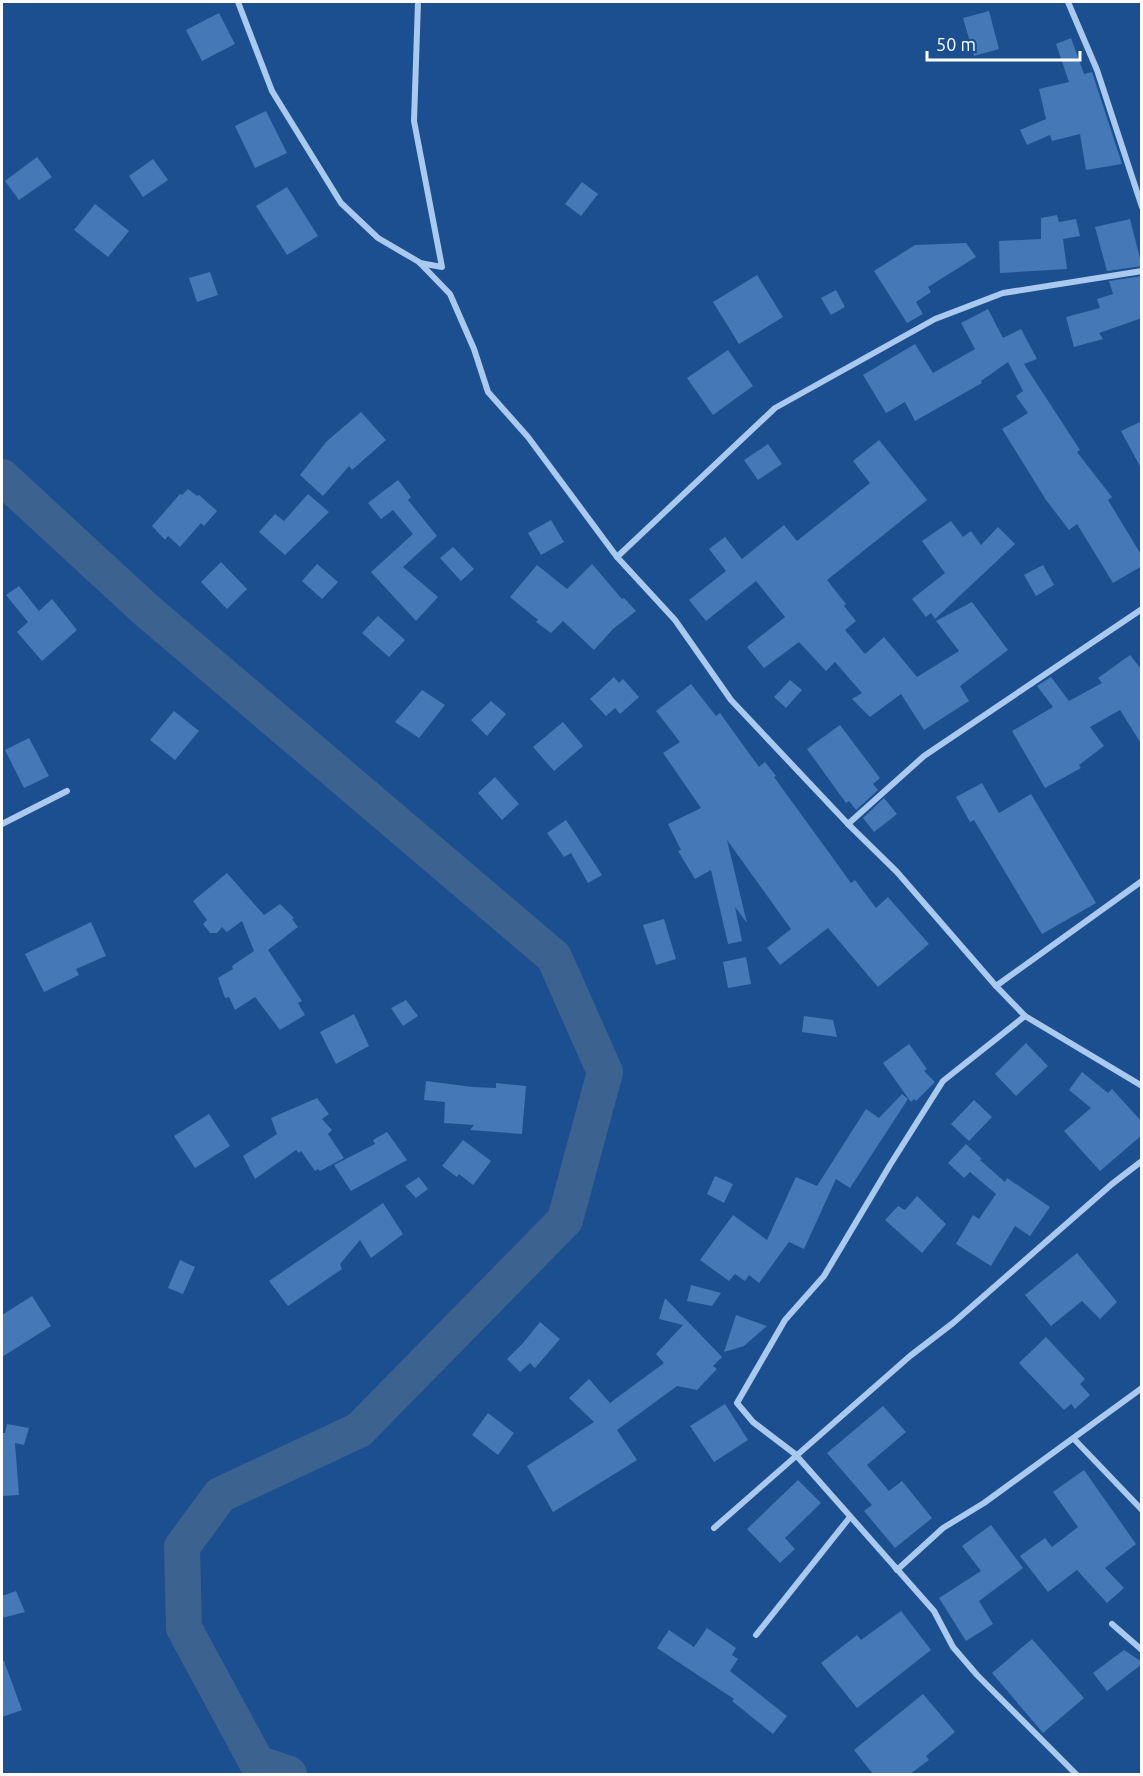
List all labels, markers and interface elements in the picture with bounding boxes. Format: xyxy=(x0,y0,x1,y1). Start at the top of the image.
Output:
scale bar xyxy=(927,24,1080,62)
text: 50 m xyxy=(936,34,976,54)

